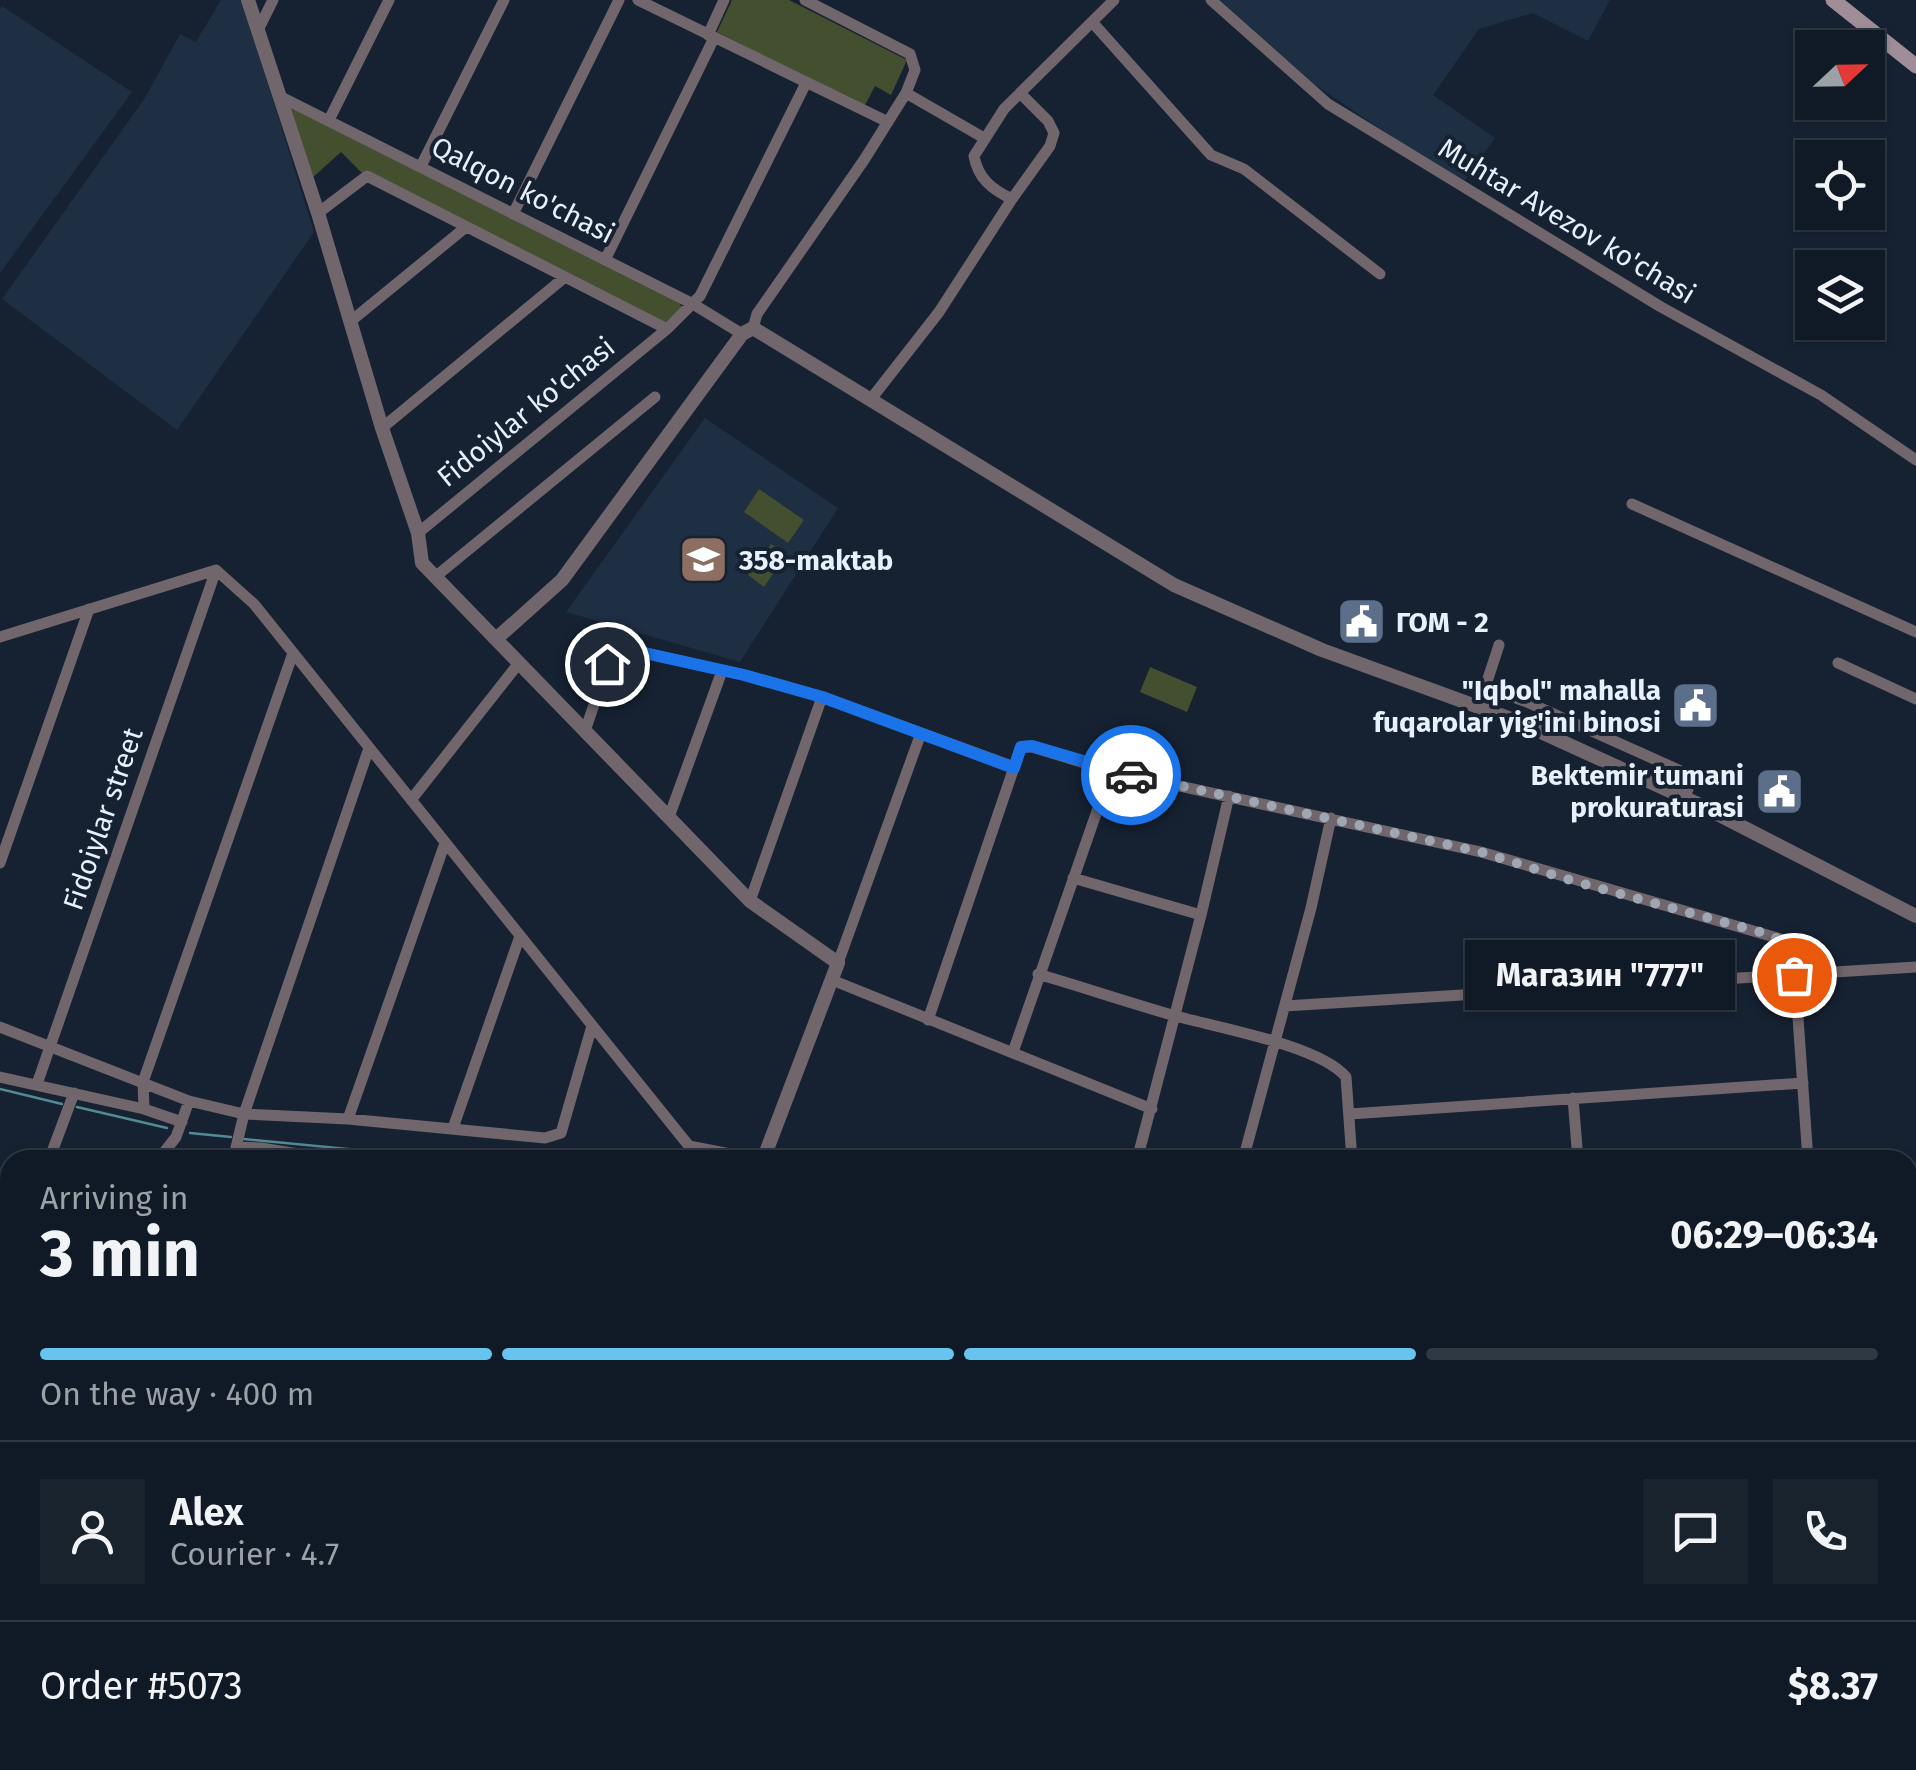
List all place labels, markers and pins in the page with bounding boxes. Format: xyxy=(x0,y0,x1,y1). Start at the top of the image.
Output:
school or university icon: 358-maktab xyxy=(678,534,730,586)
place label: 358-maktab xyxy=(738,544,893,577)
public building icon: ГОМ - 2 xyxy=(1335,596,1387,648)
place label: ГОМ - 2 xyxy=(1396,606,1489,639)
pin xyxy=(565,622,650,707)
place label: "Iqbol" mahalla fuqarolar yig'ini binosi xyxy=(1373,674,1661,739)
public building icon: "Iqbol" mahalla fuqarolar yig'ini binosi xyxy=(1670,680,1722,732)
place label: Bektemir tumani prokuraturasi xyxy=(1531,759,1744,824)
public building icon: Bektemir tumani prokuraturasi xyxy=(1753,765,1805,817)
pin xyxy=(1752,933,1837,1018)
callout: Магазин "777" xyxy=(1464,940,1734,1010)

